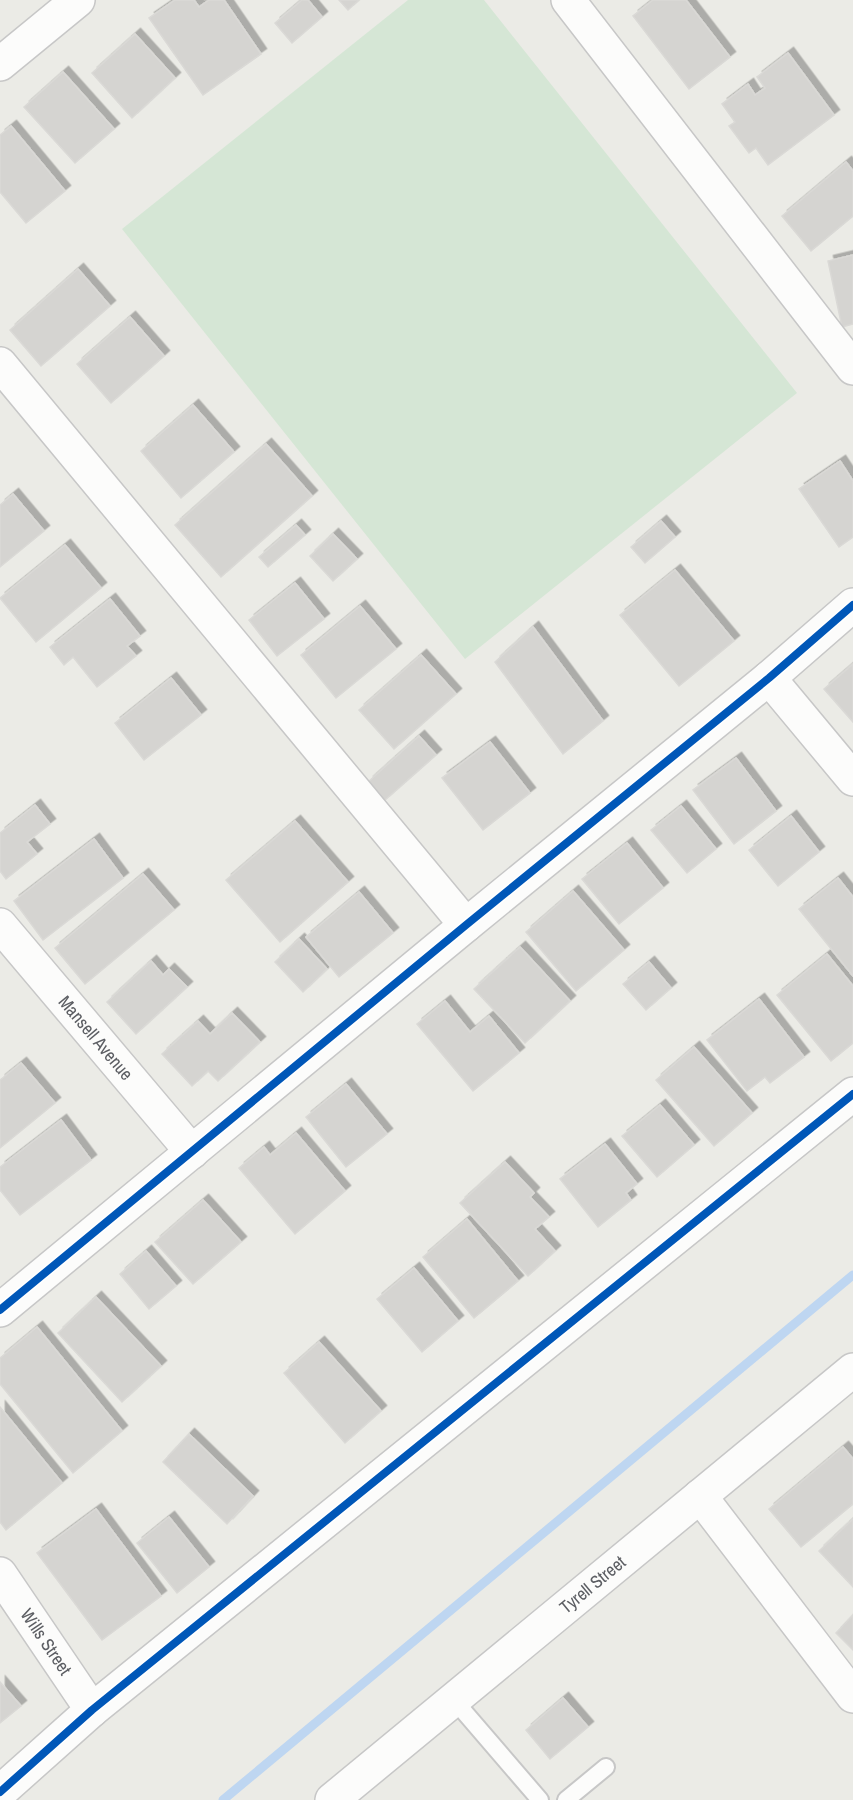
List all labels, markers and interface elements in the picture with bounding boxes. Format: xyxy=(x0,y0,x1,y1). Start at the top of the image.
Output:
street label: Mansell Avenue xyxy=(53,990,139,1085)
street label: Tyrell Street xyxy=(554,1550,631,1619)
street label: Wills Street xyxy=(15,1603,78,1680)

